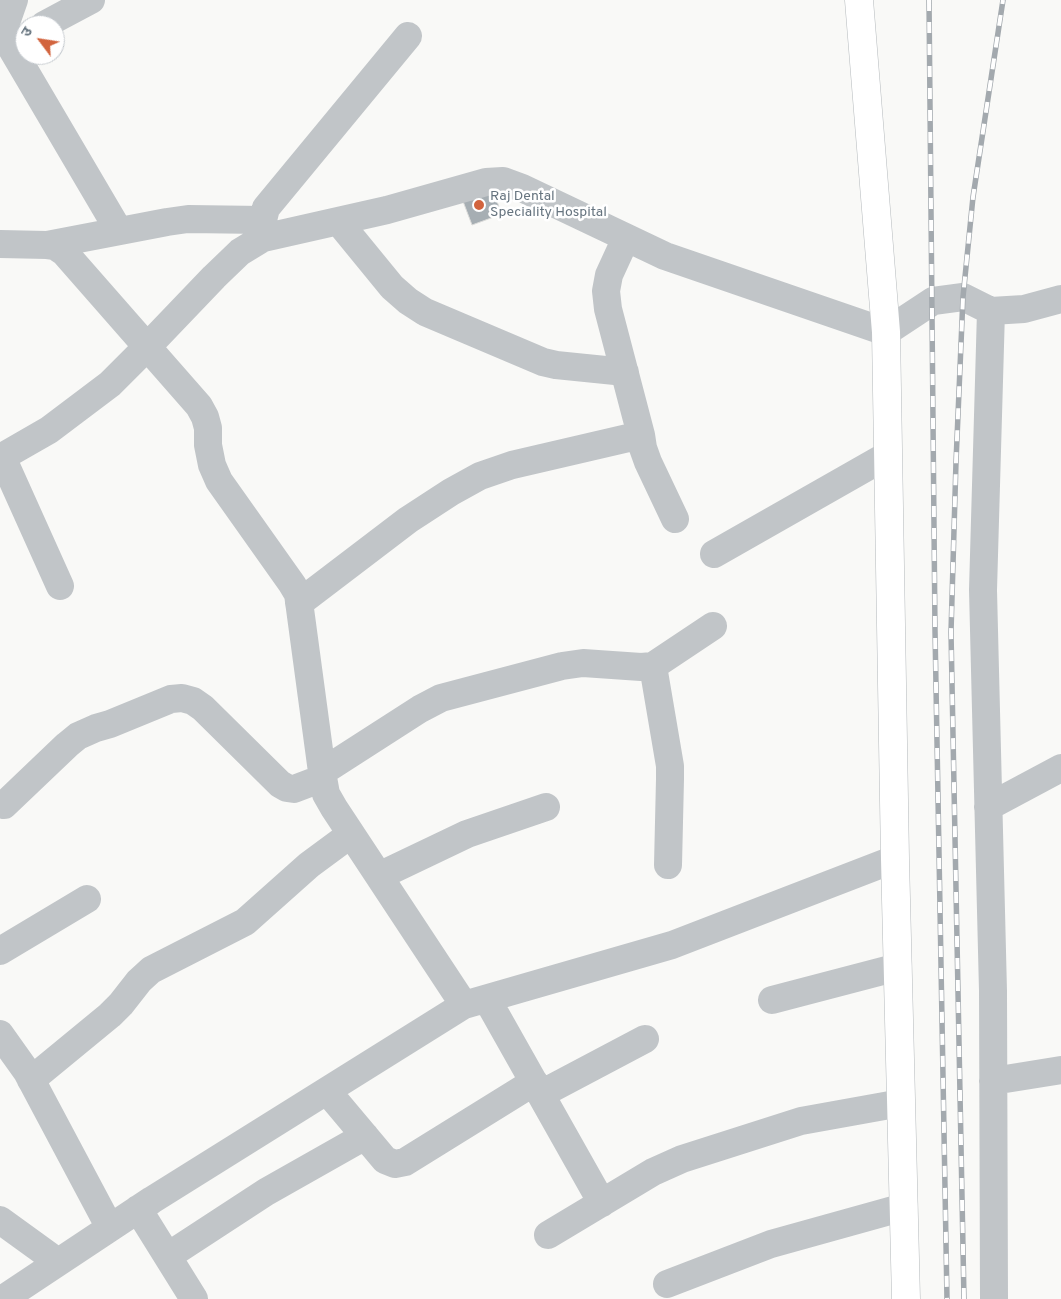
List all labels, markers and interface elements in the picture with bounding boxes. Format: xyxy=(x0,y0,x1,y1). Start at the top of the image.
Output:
north arrow xyxy=(15,15,65,65)
text: उ xyxy=(18,25,37,40)
place label: Raj Dental Speciality Hospital xyxy=(490,189,607,222)
marker: Raj Dental Speciality Hospital xyxy=(472,198,486,212)

